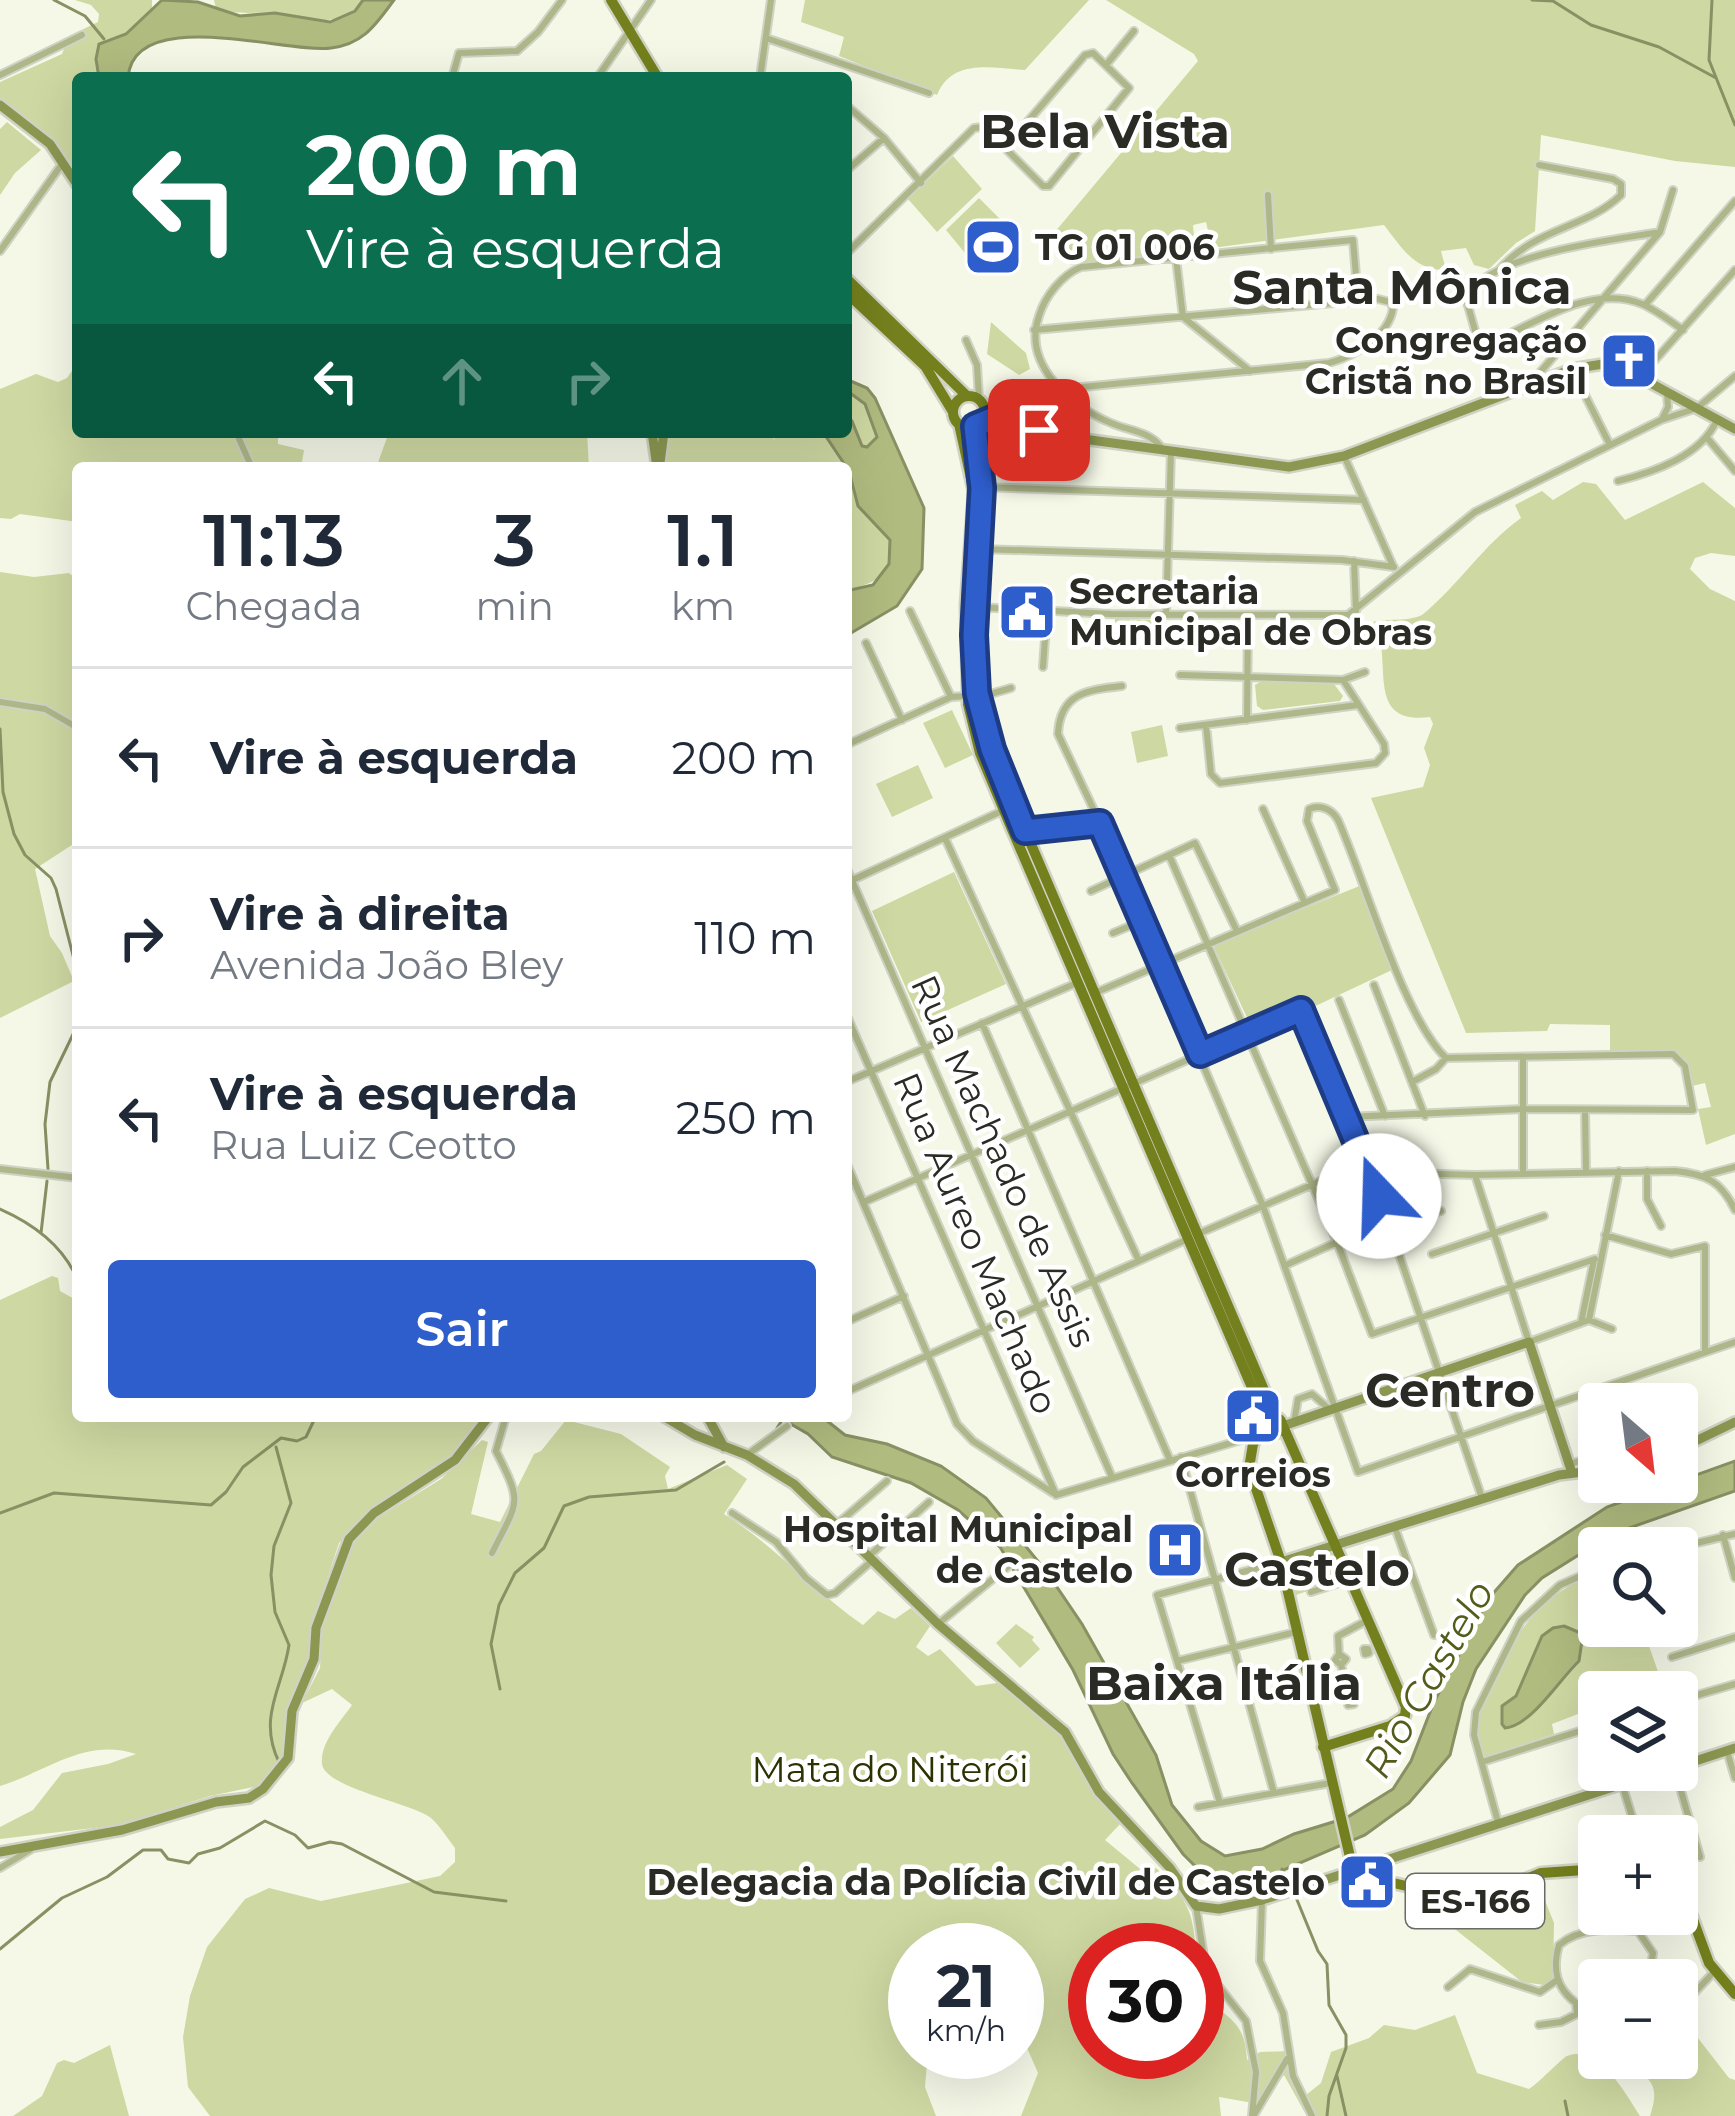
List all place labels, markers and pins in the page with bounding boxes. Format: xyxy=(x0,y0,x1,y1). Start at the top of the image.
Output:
sports icon: TG 01 006 xyxy=(962,216,1024,278)
place label: TG 01 006 xyxy=(1035,225,1215,269)
place label: Congregação Cristã no Brasil xyxy=(1305,318,1587,403)
church icon: Congregação Cristã no Brasil xyxy=(1598,330,1660,392)
pin xyxy=(988,379,1090,481)
place label: Secretaria Municipal de Obras xyxy=(1069,569,1432,654)
public building icon: Secretaria Municipal de Obras xyxy=(996,581,1058,643)
public building icon: Correios xyxy=(1222,1385,1284,1447)
place label: Correios xyxy=(1175,1452,1331,1496)
place label: Hospital Municipal de Castelo xyxy=(783,1507,1133,1592)
hospital icon: Hospital Municipal de Castelo xyxy=(1144,1519,1206,1581)
public building icon: Delegacia da Polícia Civil de Castelo xyxy=(1336,1851,1398,1913)
place label: Delegacia da Polícia Civil de Castelo xyxy=(647,1860,1325,1904)

